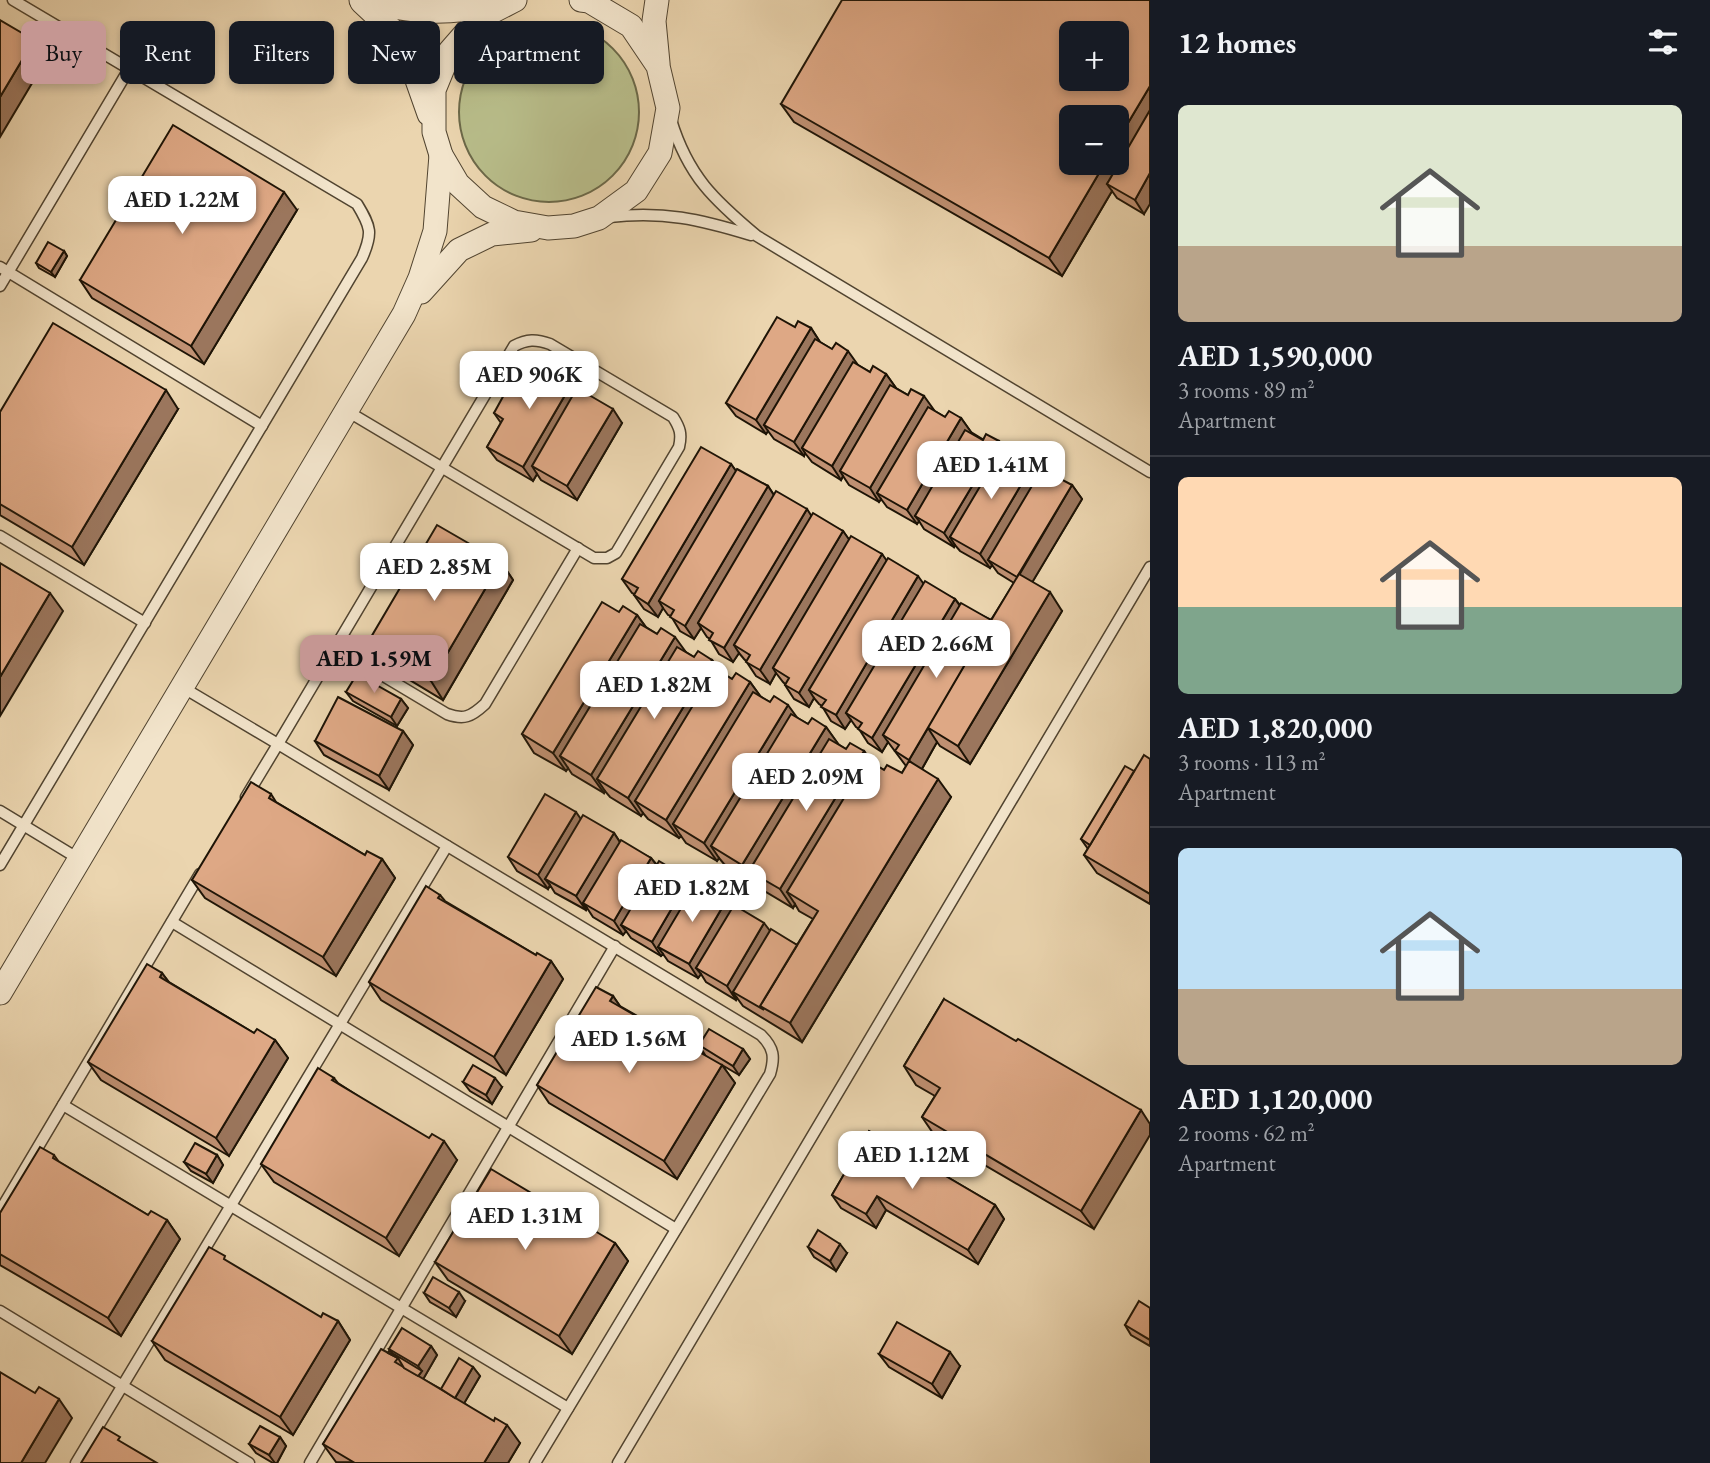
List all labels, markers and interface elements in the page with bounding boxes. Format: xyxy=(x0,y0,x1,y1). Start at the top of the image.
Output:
chip: Buy xyxy=(21,21,106,84)
chip: Rent xyxy=(120,21,215,84)
chip: Filters xyxy=(229,21,334,84)
chip: New xyxy=(348,21,440,84)
chip: Apartment xyxy=(454,21,604,84)
map controls xyxy=(1059,21,1129,175)
button: + xyxy=(1059,21,1129,91)
text: 12 homes xyxy=(1178,23,1296,62)
icon: filters xyxy=(1644,23,1682,61)
button: − xyxy=(1059,105,1129,175)
icon: home xyxy=(1367,150,1493,276)
pin: AED 1.22M xyxy=(102,176,262,236)
text: AED 1.22M xyxy=(124,184,240,214)
text: AED 1,590,000 xyxy=(1178,336,1372,375)
pin: AED 906K xyxy=(457,352,601,411)
text: AED 906K xyxy=(476,359,582,389)
text: 3 rooms · 89 m² xyxy=(1178,375,1315,405)
text: Apartment xyxy=(1178,405,1276,435)
pin: AED 1.41M xyxy=(911,442,1071,501)
text: AED 1.41M xyxy=(933,449,1049,479)
icon: home xyxy=(1367,522,1493,648)
pin: AED 2.85M xyxy=(354,544,514,603)
text: AED 2.85M xyxy=(376,551,492,581)
pin: AED 2.66M xyxy=(856,620,1016,680)
text: AED 2.66M xyxy=(878,628,994,658)
pin: AED 1.59M xyxy=(294,636,454,695)
text: AED 1.59M xyxy=(316,643,432,673)
pin: AED 1.82M xyxy=(574,662,734,721)
text: AED 1.82M xyxy=(596,669,712,699)
text: AED 1,820,000 xyxy=(1178,708,1372,747)
text: 3 rooms · 113 m² xyxy=(1178,747,1326,777)
pin: AED 2.09M xyxy=(726,754,886,813)
text: AED 2.09M xyxy=(748,761,864,791)
text: Apartment xyxy=(1178,777,1276,807)
pin: AED 1.82M xyxy=(612,864,772,924)
text: AED 1.82M xyxy=(634,872,750,902)
icon: home xyxy=(1367,893,1493,1019)
pin: AED 1.56M xyxy=(549,1016,709,1075)
text: AED 1.56M xyxy=(571,1023,687,1053)
text: AED 1,120,000 xyxy=(1178,1079,1372,1118)
text: 2 rooms · 62 m² xyxy=(1178,1118,1315,1148)
pin: AED 1.12M xyxy=(832,1132,992,1191)
text: AED 1.12M xyxy=(854,1139,970,1169)
text: Apartment xyxy=(1178,1148,1276,1178)
pin: AED 1.31M xyxy=(445,1192,605,1252)
text: AED 1.31M xyxy=(467,1200,583,1230)

